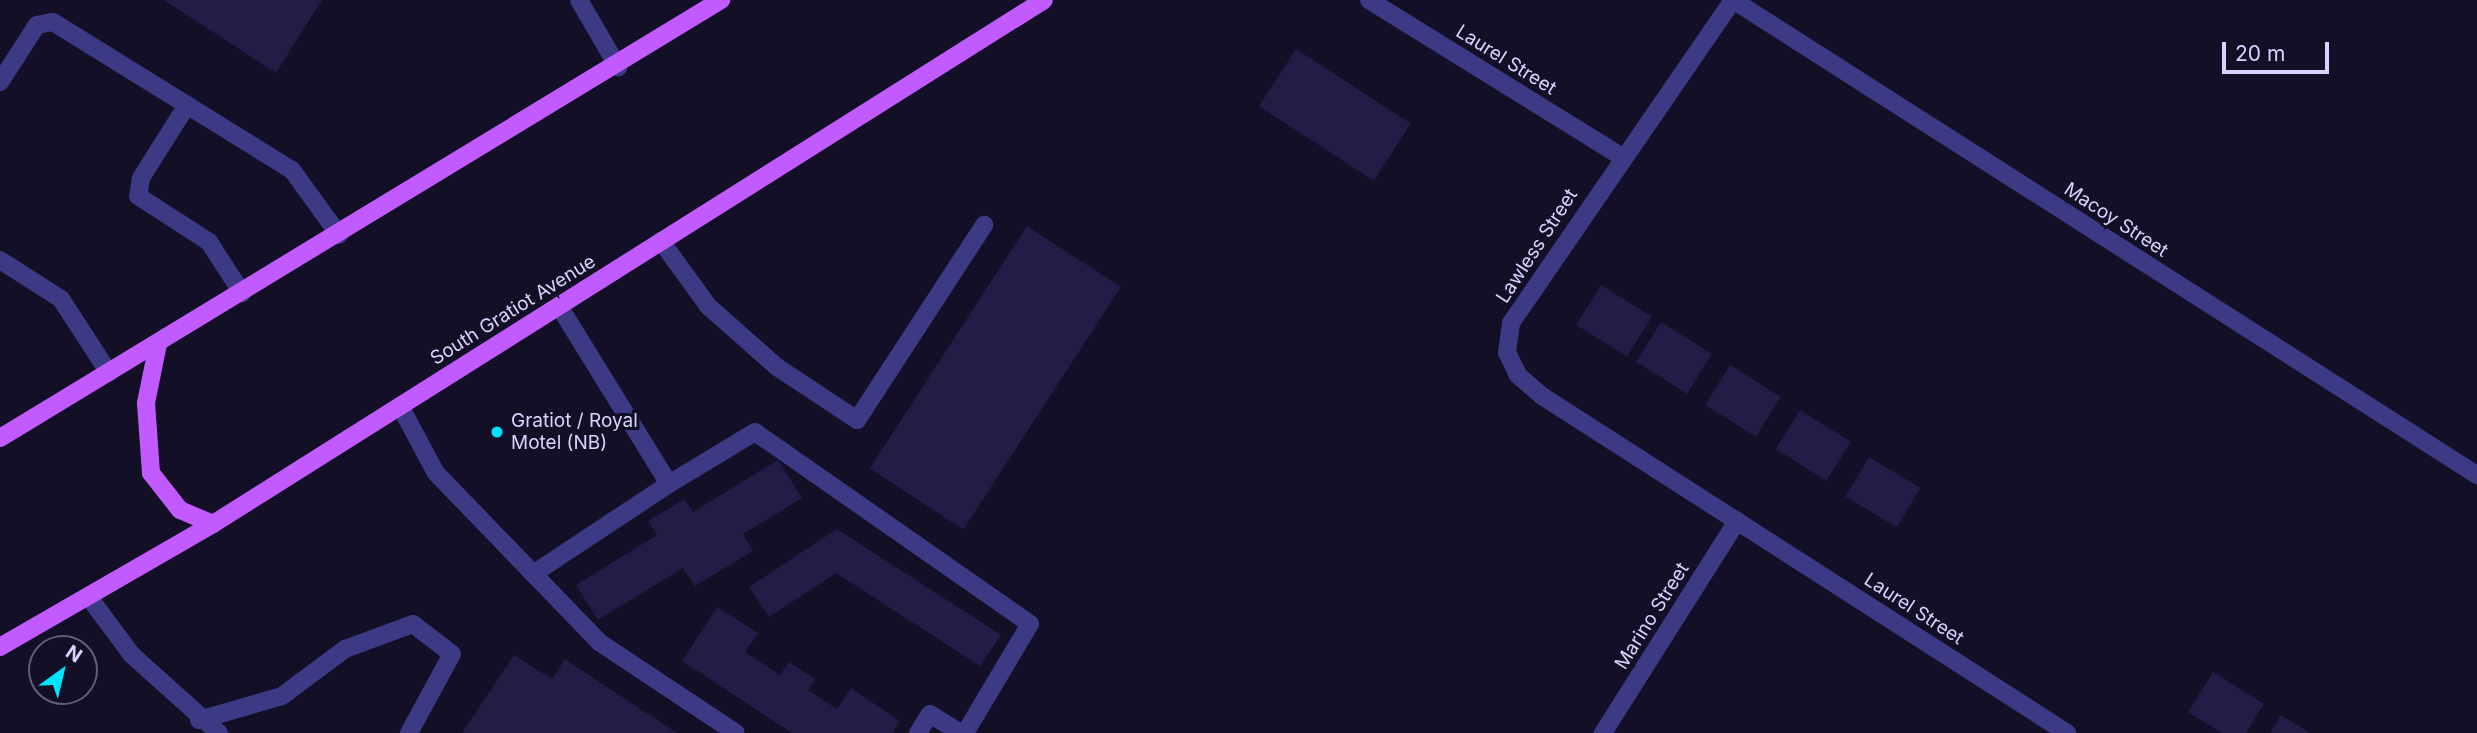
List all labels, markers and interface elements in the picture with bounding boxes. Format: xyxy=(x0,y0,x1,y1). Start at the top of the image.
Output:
street label: Laurel Street xyxy=(1452,20,1560,100)
scale bar xyxy=(2225,28,2332,72)
text: 20 m xyxy=(2235,41,2285,66)
street label: Macoy Street xyxy=(2060,178,2172,262)
street label: Lawless Street xyxy=(1492,185,1582,307)
street label: South Gratiot Avenue xyxy=(426,250,600,370)
place label: Gratiot / Royal Motel (NB) xyxy=(511,410,638,454)
marker: Gratiot / Royal Motel (NB) xyxy=(489,424,505,440)
street label: Marino Street xyxy=(1610,558,1694,674)
street label: Laurel Street xyxy=(1860,568,1968,650)
north arrow xyxy=(28,635,98,705)
text: N xyxy=(61,640,86,667)

